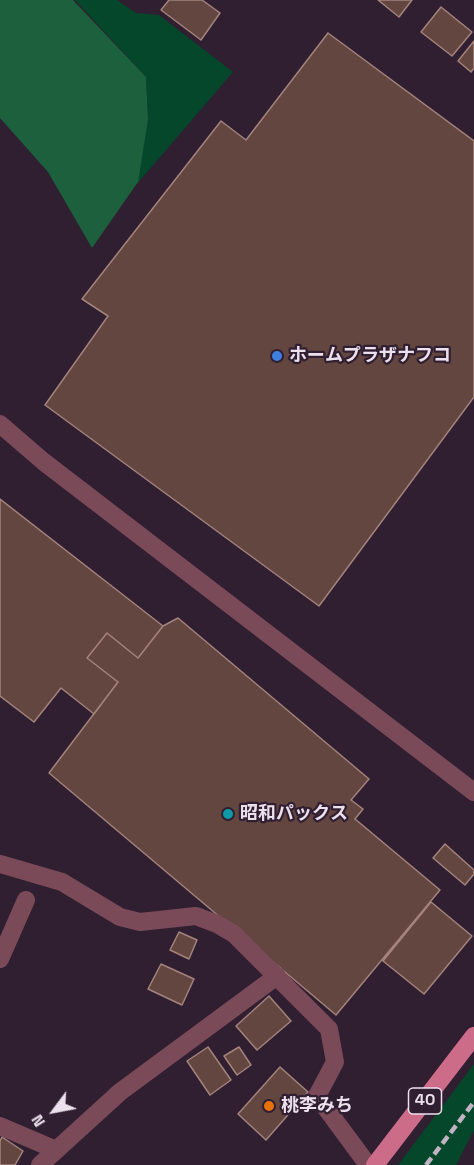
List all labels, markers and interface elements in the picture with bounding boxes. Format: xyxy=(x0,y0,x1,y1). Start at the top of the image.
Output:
place label: ホームプラザナフコ xyxy=(289,345,451,367)
marker: ホームプラザナフコ xyxy=(270,349,284,363)
place label: 昭和パックス xyxy=(240,803,348,825)
marker: 昭和パックス xyxy=(221,807,235,821)
north arrow xyxy=(24,1081,84,1141)
road number: 40 xyxy=(408,1088,442,1114)
place label: 桃李みち xyxy=(281,1095,353,1117)
marker: 桃李みち xyxy=(262,1099,276,1113)
text: N xyxy=(27,1111,50,1131)

